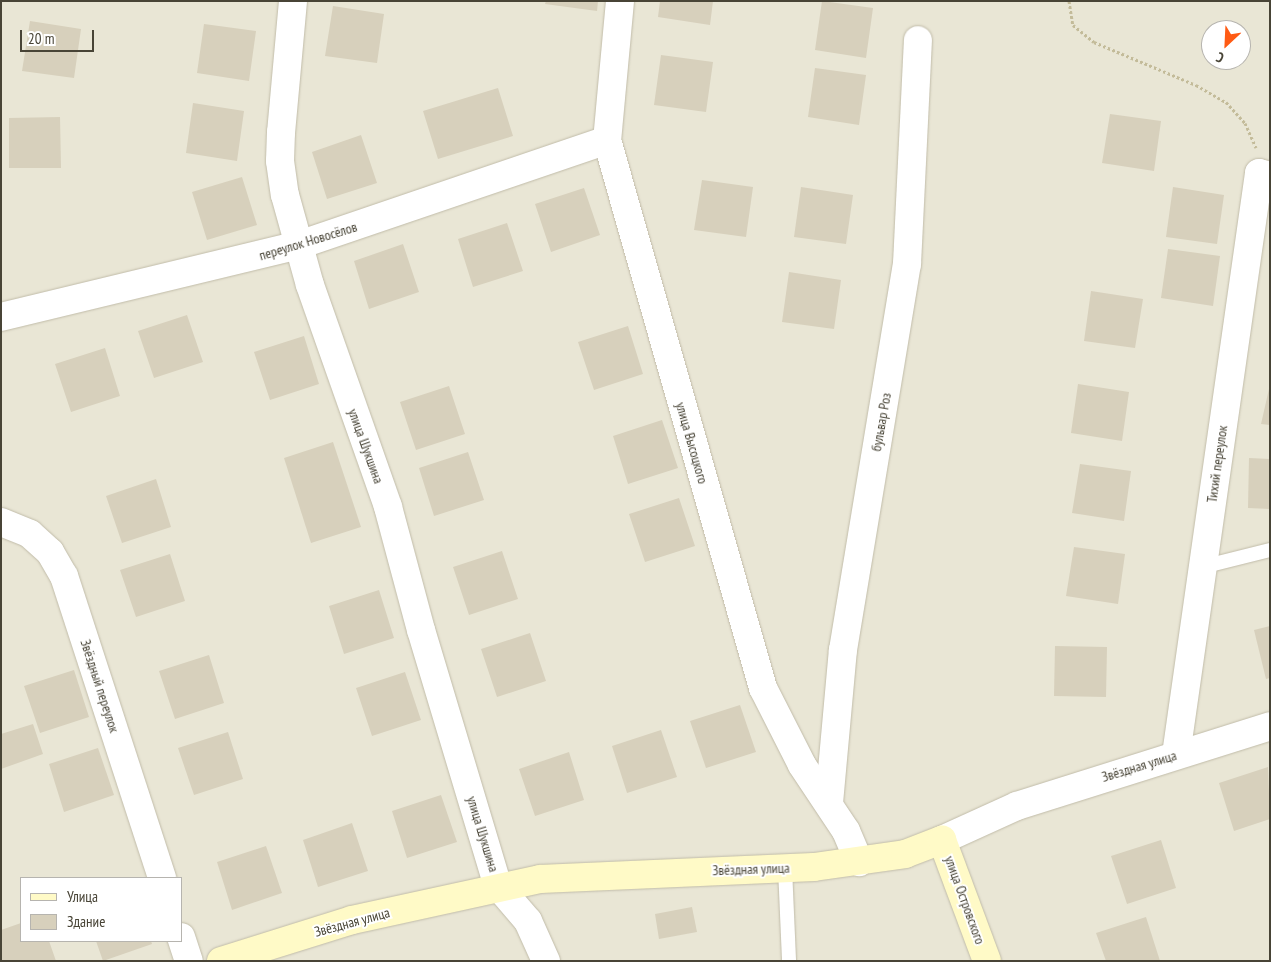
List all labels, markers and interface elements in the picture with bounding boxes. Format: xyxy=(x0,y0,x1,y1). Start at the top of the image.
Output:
scale bar xyxy=(22,20,96,52)
north arrow xyxy=(1201,20,1251,70)
text: 20 m xyxy=(28,29,54,48)
text: С xyxy=(1213,48,1227,67)
street label: переулок Новосёлов xyxy=(257,218,359,264)
street label: бульвар Роз xyxy=(868,391,894,453)
street label: улица Высоцкого xyxy=(672,400,712,486)
street label: улица Шукшина xyxy=(345,406,387,486)
street label: Тихий переулок xyxy=(1203,424,1231,504)
street label: Звёздный переулок xyxy=(77,637,123,735)
street label: Звёздная улица xyxy=(1100,747,1178,785)
street label: улица Шукшина xyxy=(464,794,502,874)
street label: улица Островского xyxy=(941,854,989,946)
street label: Звёздная улица xyxy=(712,859,790,879)
legend xyxy=(20,877,182,942)
text: Улица xyxy=(67,887,98,906)
street label: Звёздная улица xyxy=(312,904,392,940)
text: Здание xyxy=(67,912,105,931)

